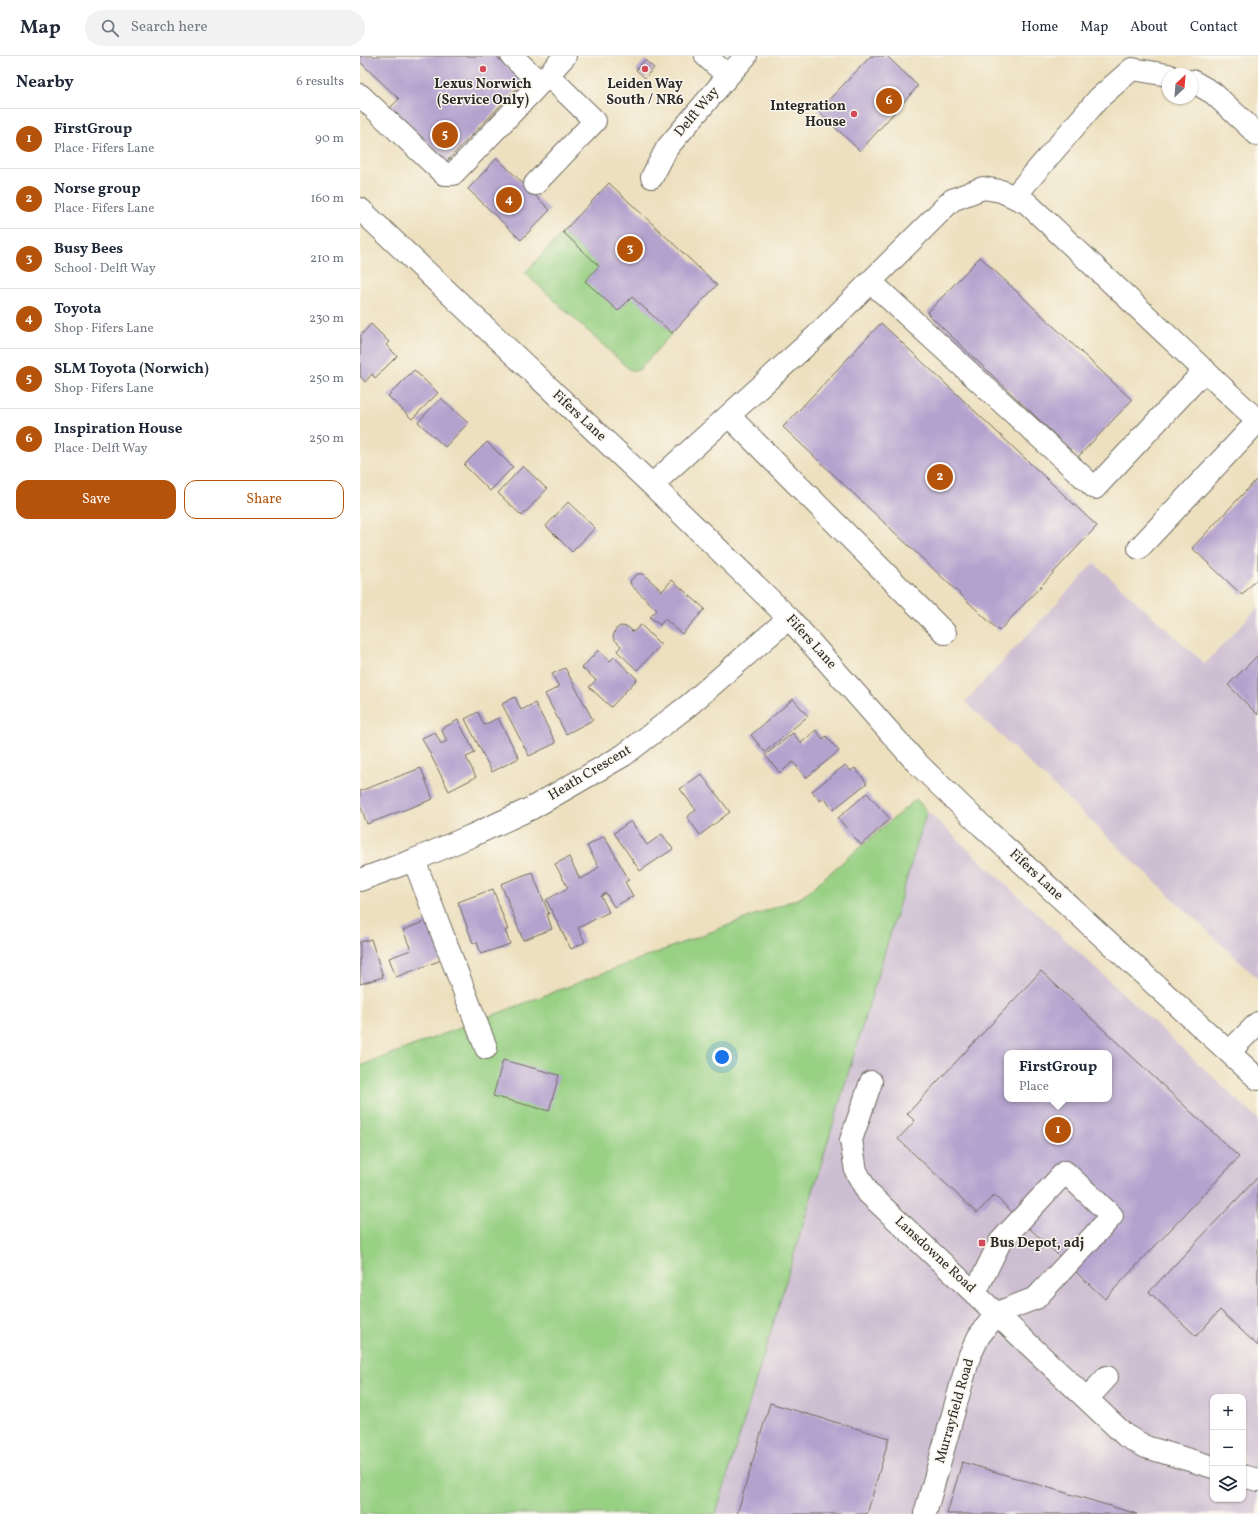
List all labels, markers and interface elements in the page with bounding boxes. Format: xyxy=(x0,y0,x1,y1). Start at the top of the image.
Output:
search box xyxy=(85,10,365,46)
text: Map xyxy=(20,15,61,41)
icon: search xyxy=(99,17,121,39)
text: Search here xyxy=(131,17,208,38)
text: Home xyxy=(1021,18,1058,37)
text: Map xyxy=(1080,18,1108,37)
text: About xyxy=(1130,18,1168,37)
text: Contact xyxy=(1190,18,1238,37)
marker: Lexus Norwich (Service Only) xyxy=(478,64,488,74)
marker: Leiden Way South / NR6 xyxy=(640,64,650,74)
north arrow xyxy=(1162,68,1198,104)
text: Nearby xyxy=(16,71,74,94)
text: 6 results xyxy=(296,73,344,91)
place label: Lexus Norwich (Service Only) xyxy=(434,75,532,110)
place label: Leiden Way South / NR6 xyxy=(606,75,684,110)
street label: Delft Way xyxy=(670,82,724,141)
pin: 6 xyxy=(876,86,902,116)
place label: Integration House xyxy=(770,97,846,132)
marker: Integration House xyxy=(849,109,859,119)
text: FirstGroup xyxy=(54,119,132,140)
pin: 5 xyxy=(432,120,458,150)
text: 1 xyxy=(26,130,32,148)
text: 90 m xyxy=(315,130,344,148)
text: Place · Fifers Lane xyxy=(54,140,154,158)
text: Norse group xyxy=(54,179,141,200)
pin: 4 xyxy=(496,185,522,215)
text: 2 xyxy=(26,190,32,208)
text: 160 m xyxy=(310,190,344,208)
text: Place · Fifers Lane xyxy=(54,200,154,218)
pin: 3 xyxy=(617,234,643,264)
text: Busy Bees xyxy=(54,239,123,260)
text: 3 xyxy=(26,250,32,268)
text: 210 m xyxy=(310,250,344,268)
text: School · Delft Way xyxy=(54,260,156,278)
text: Toyota xyxy=(54,299,102,320)
text: 4 xyxy=(25,310,33,328)
text: 230 m xyxy=(309,310,344,328)
text: Shop · Fifers Lane xyxy=(54,320,154,338)
text: SLM Toyota (Norwich) xyxy=(54,359,209,380)
text: 5 xyxy=(26,370,32,388)
text: 250 m xyxy=(309,370,344,388)
text: Shop · Fifers Lane xyxy=(54,380,154,398)
street label: Fifers Lane xyxy=(548,386,610,446)
text: Inspiration House xyxy=(54,419,182,440)
text: 6 xyxy=(25,430,33,448)
text: 250 m xyxy=(309,430,344,448)
text: Place · Delft Way xyxy=(54,440,148,458)
pin: 2 xyxy=(927,462,953,492)
button: Save xyxy=(16,480,176,519)
button: Share xyxy=(184,480,344,519)
street label: Fifers Lane xyxy=(781,611,841,674)
street label: Heath Crescent xyxy=(545,741,635,805)
street label: Fifers Lane xyxy=(1005,845,1067,905)
your location xyxy=(712,1047,732,1067)
popup xyxy=(1004,1050,1112,1102)
text: FirstGroup xyxy=(1019,1057,1097,1078)
text: Place xyxy=(1019,1078,1049,1096)
pin: 1 xyxy=(1045,1115,1071,1145)
street label: Lansdowne Road xyxy=(890,1212,980,1298)
place label: Bus Depot, adj xyxy=(990,1234,1084,1253)
marker: Bus Depot, adj xyxy=(977,1238,987,1248)
street label: Murrayfield Road xyxy=(931,1356,979,1466)
map controls xyxy=(1210,1394,1246,1502)
button: + xyxy=(1210,1394,1246,1430)
button: − xyxy=(1210,1430,1246,1466)
button: layers xyxy=(1210,1466,1246,1502)

